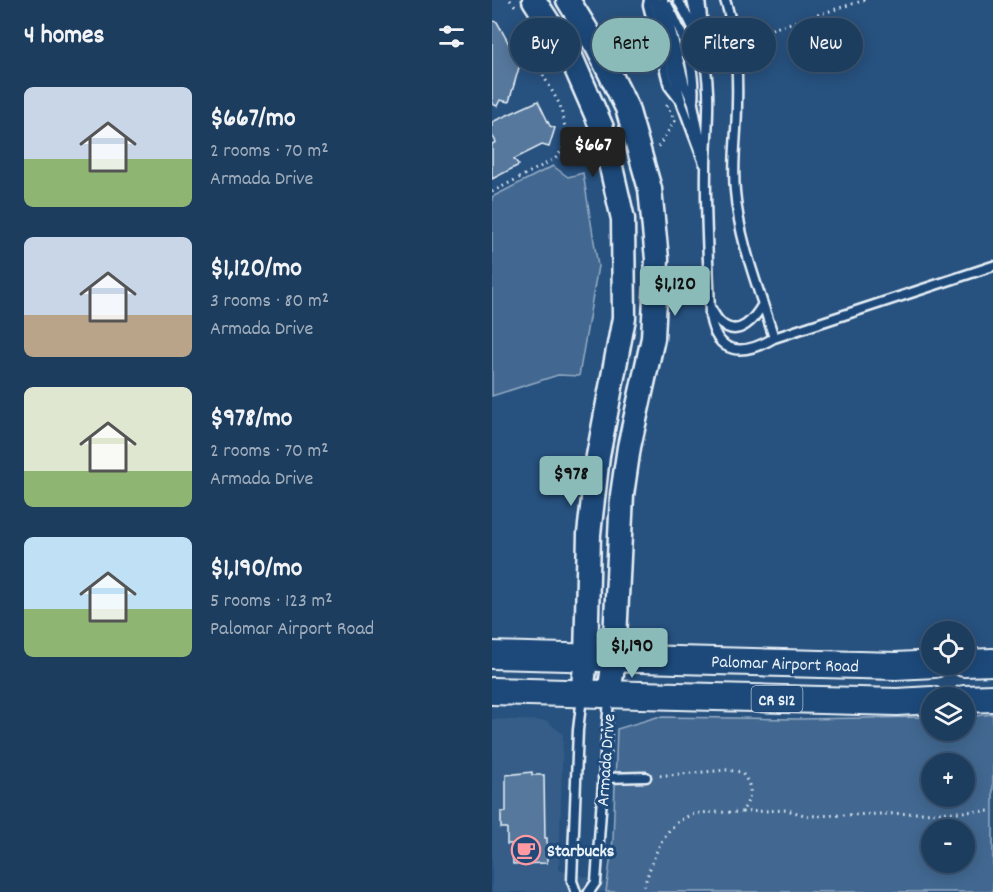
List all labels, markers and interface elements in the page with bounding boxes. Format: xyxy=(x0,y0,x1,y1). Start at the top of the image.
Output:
text: 4 homes xyxy=(24,18,104,55)
chip: Buy xyxy=(510,18,580,72)
chip: Rent xyxy=(592,18,670,72)
chip: Filters xyxy=(682,18,776,72)
chip: New xyxy=(788,18,863,72)
icon: filters xyxy=(435,20,468,53)
text: $667/mo xyxy=(210,101,295,138)
icon: home xyxy=(72,111,144,183)
pin: $667 xyxy=(557,127,629,178)
text: $667 xyxy=(574,132,612,160)
text: 2 rooms · 70 m² xyxy=(210,138,329,166)
text: Armada Drive xyxy=(210,166,313,194)
text: $1,120/mo xyxy=(210,251,302,288)
icon: home xyxy=(72,261,144,333)
pin: $1,120 xyxy=(626,266,724,317)
text: $1,120 xyxy=(654,271,696,299)
text: 3 rooms · 80 m² xyxy=(210,288,329,316)
text: Armada Drive xyxy=(210,316,313,344)
text: $978/mo xyxy=(210,401,292,438)
icon: home xyxy=(72,411,144,483)
text: 2 rooms · 70 m² xyxy=(210,438,329,466)
pin: $978 xyxy=(535,456,607,507)
text: $978 xyxy=(554,461,588,489)
text: Armada Drive xyxy=(210,466,313,494)
text: $1,190/mo xyxy=(210,551,302,588)
icon: home xyxy=(72,561,144,633)
text: 5 rooms · 123 m² xyxy=(210,588,333,616)
text: Palomar Airport Road xyxy=(210,616,374,644)
map controls xyxy=(921,621,975,873)
button: locate xyxy=(921,621,975,675)
pin: $1,190 xyxy=(583,628,681,679)
text: $1,190 xyxy=(611,633,653,661)
street label: Palomar Airport Road xyxy=(711,650,859,681)
road number: CR S12 xyxy=(752,686,802,712)
button: layers xyxy=(921,687,975,741)
street label: Armada Drive xyxy=(592,713,623,807)
button: + xyxy=(921,753,975,807)
button: − xyxy=(921,819,975,873)
cafe icon: Starbucks xyxy=(510,834,542,866)
place label: Starbucks xyxy=(547,840,615,865)

